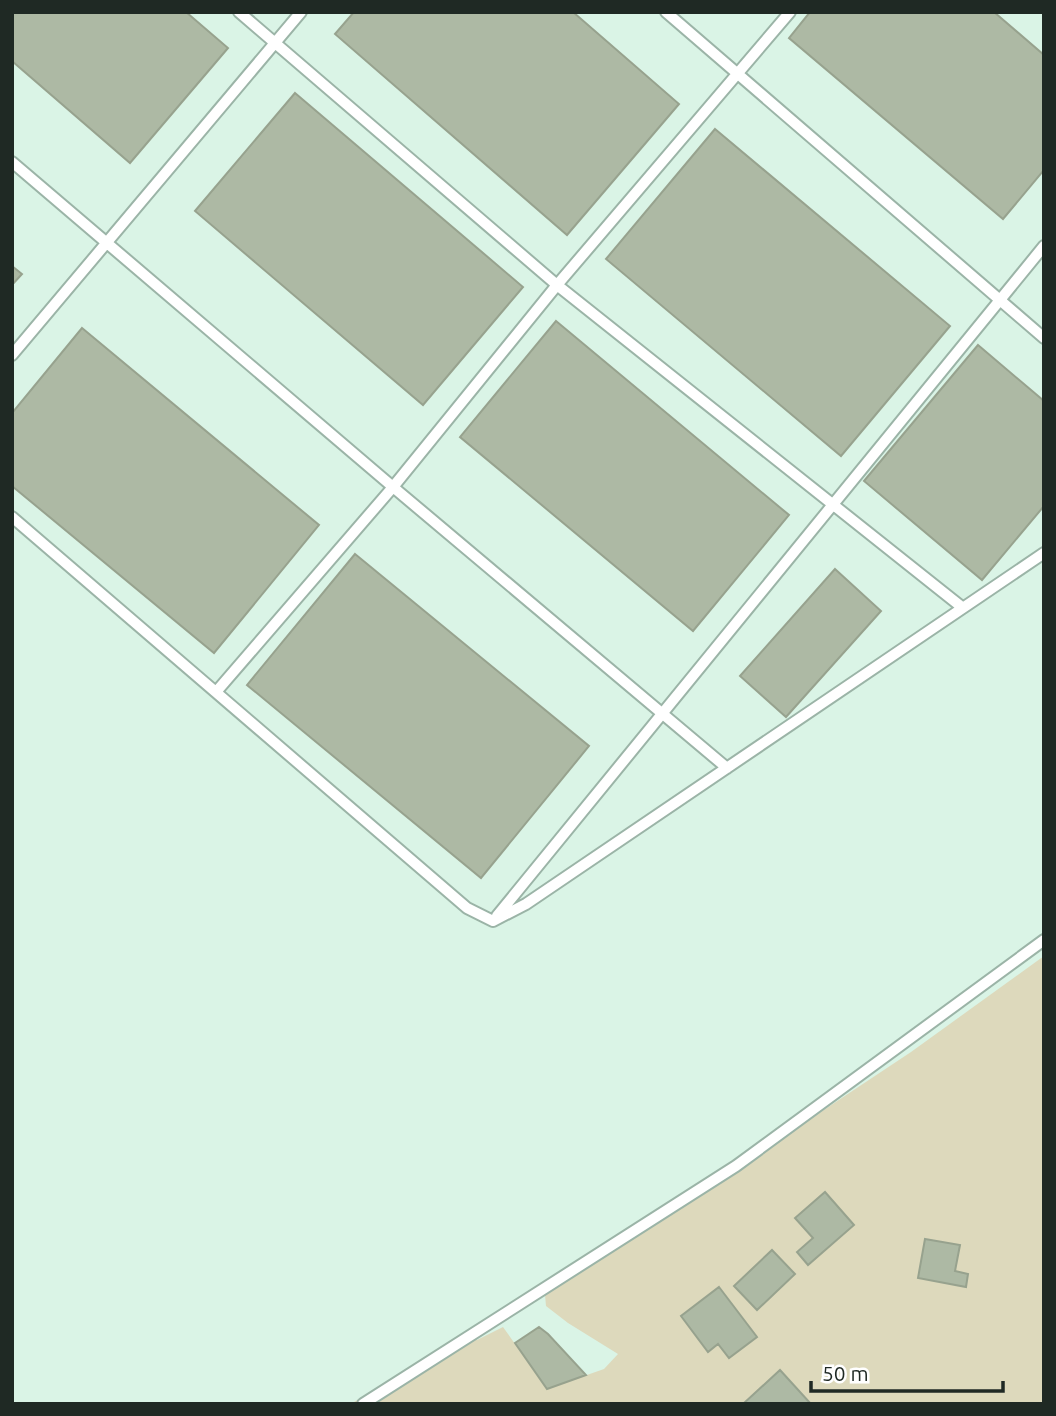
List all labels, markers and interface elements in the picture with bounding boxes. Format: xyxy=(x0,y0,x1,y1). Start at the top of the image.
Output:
scale bar xyxy=(811,1350,1004,1394)
text: 50 m xyxy=(822,1361,869,1385)

